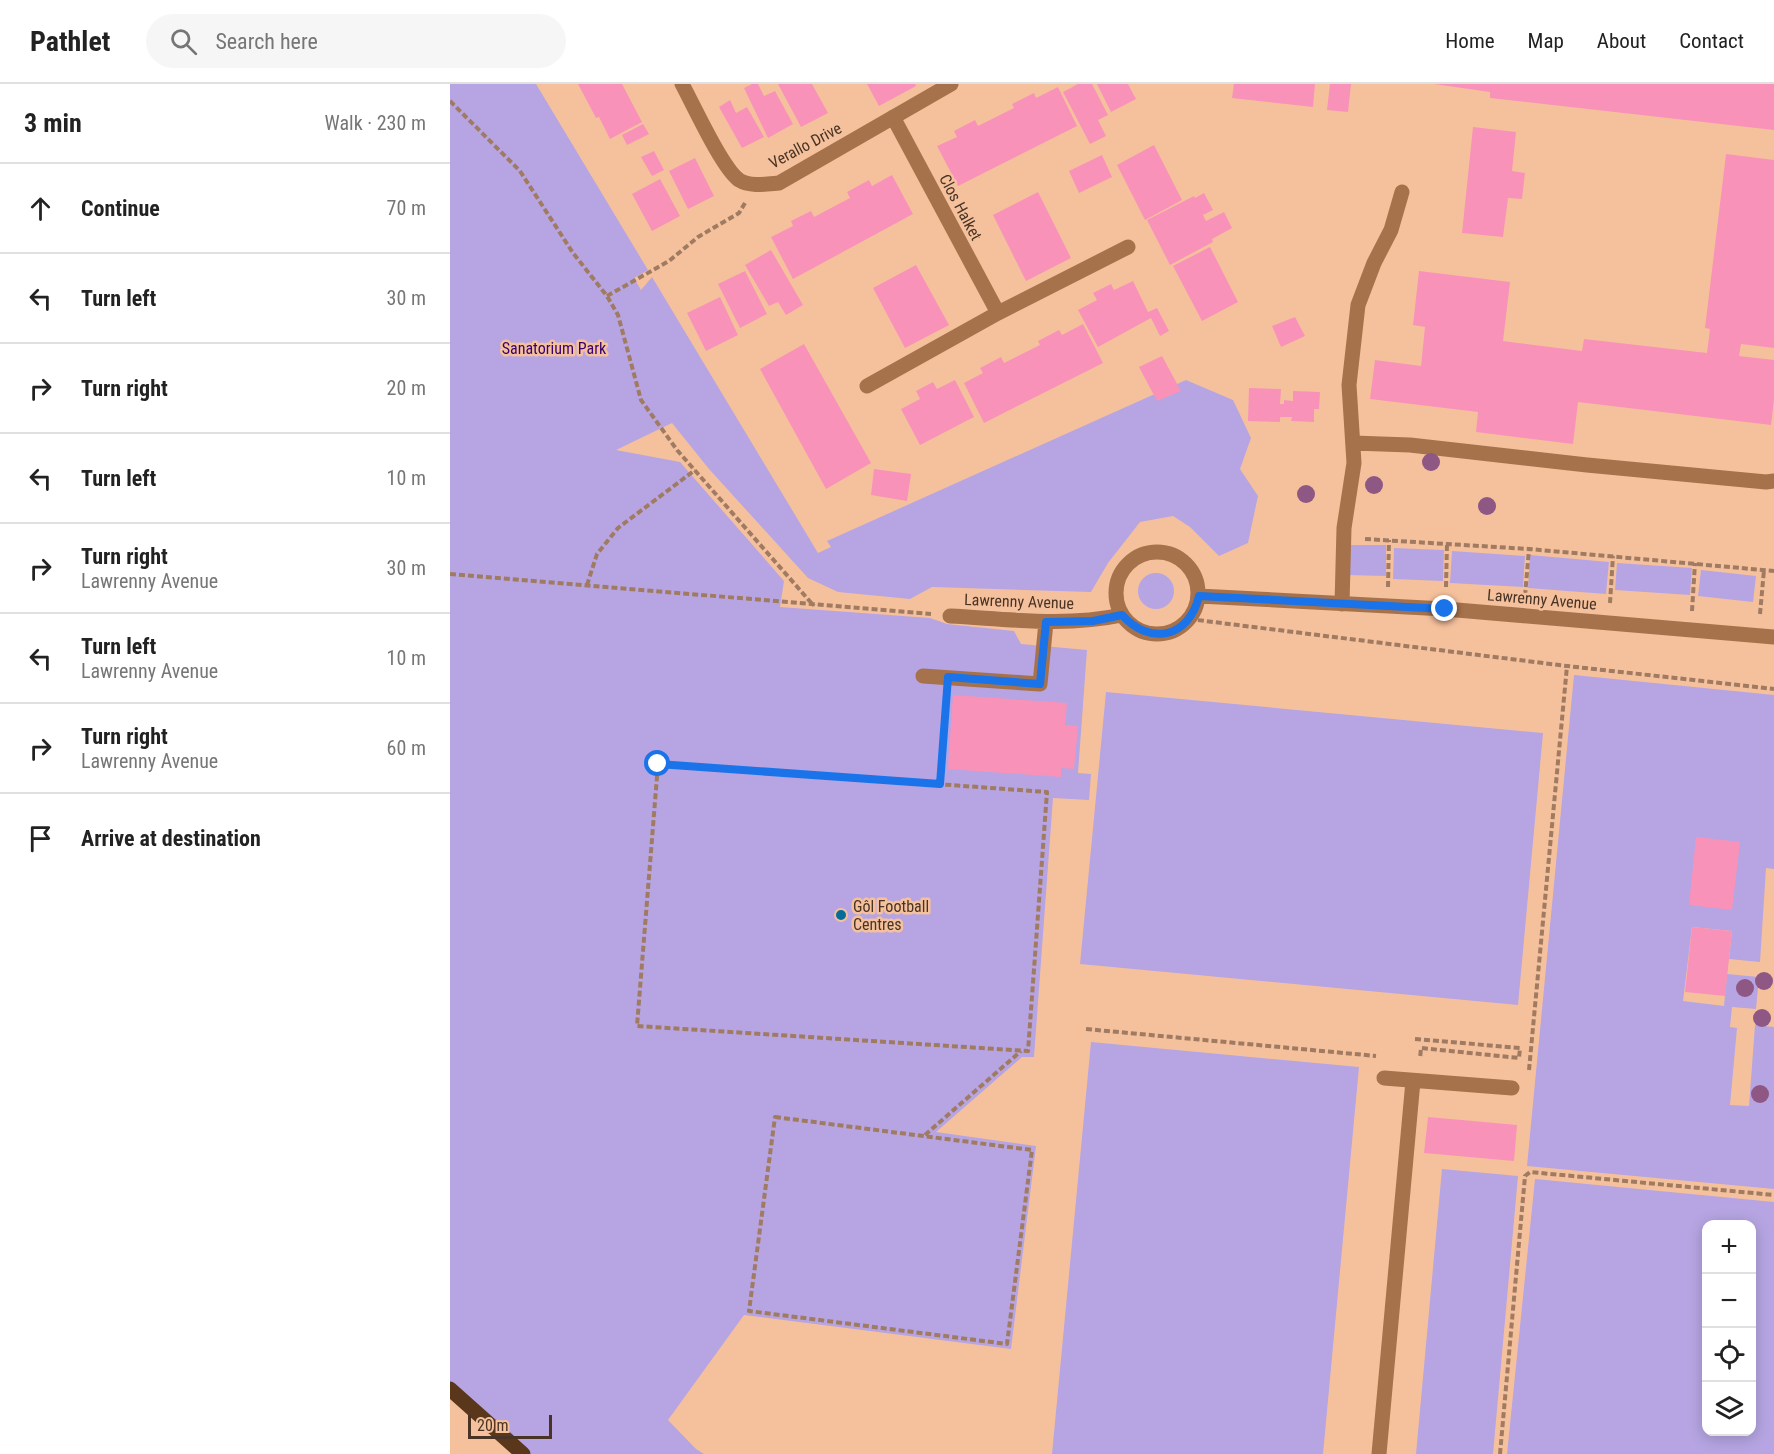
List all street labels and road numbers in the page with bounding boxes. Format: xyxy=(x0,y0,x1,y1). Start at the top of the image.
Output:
street label: Verallo Drive xyxy=(766,118,845,172)
street label: Clos Halket xyxy=(935,171,986,244)
street label: Lawrenny Avenue xyxy=(1486,585,1597,614)
street label: Lawrenny Avenue xyxy=(964,590,1074,613)

